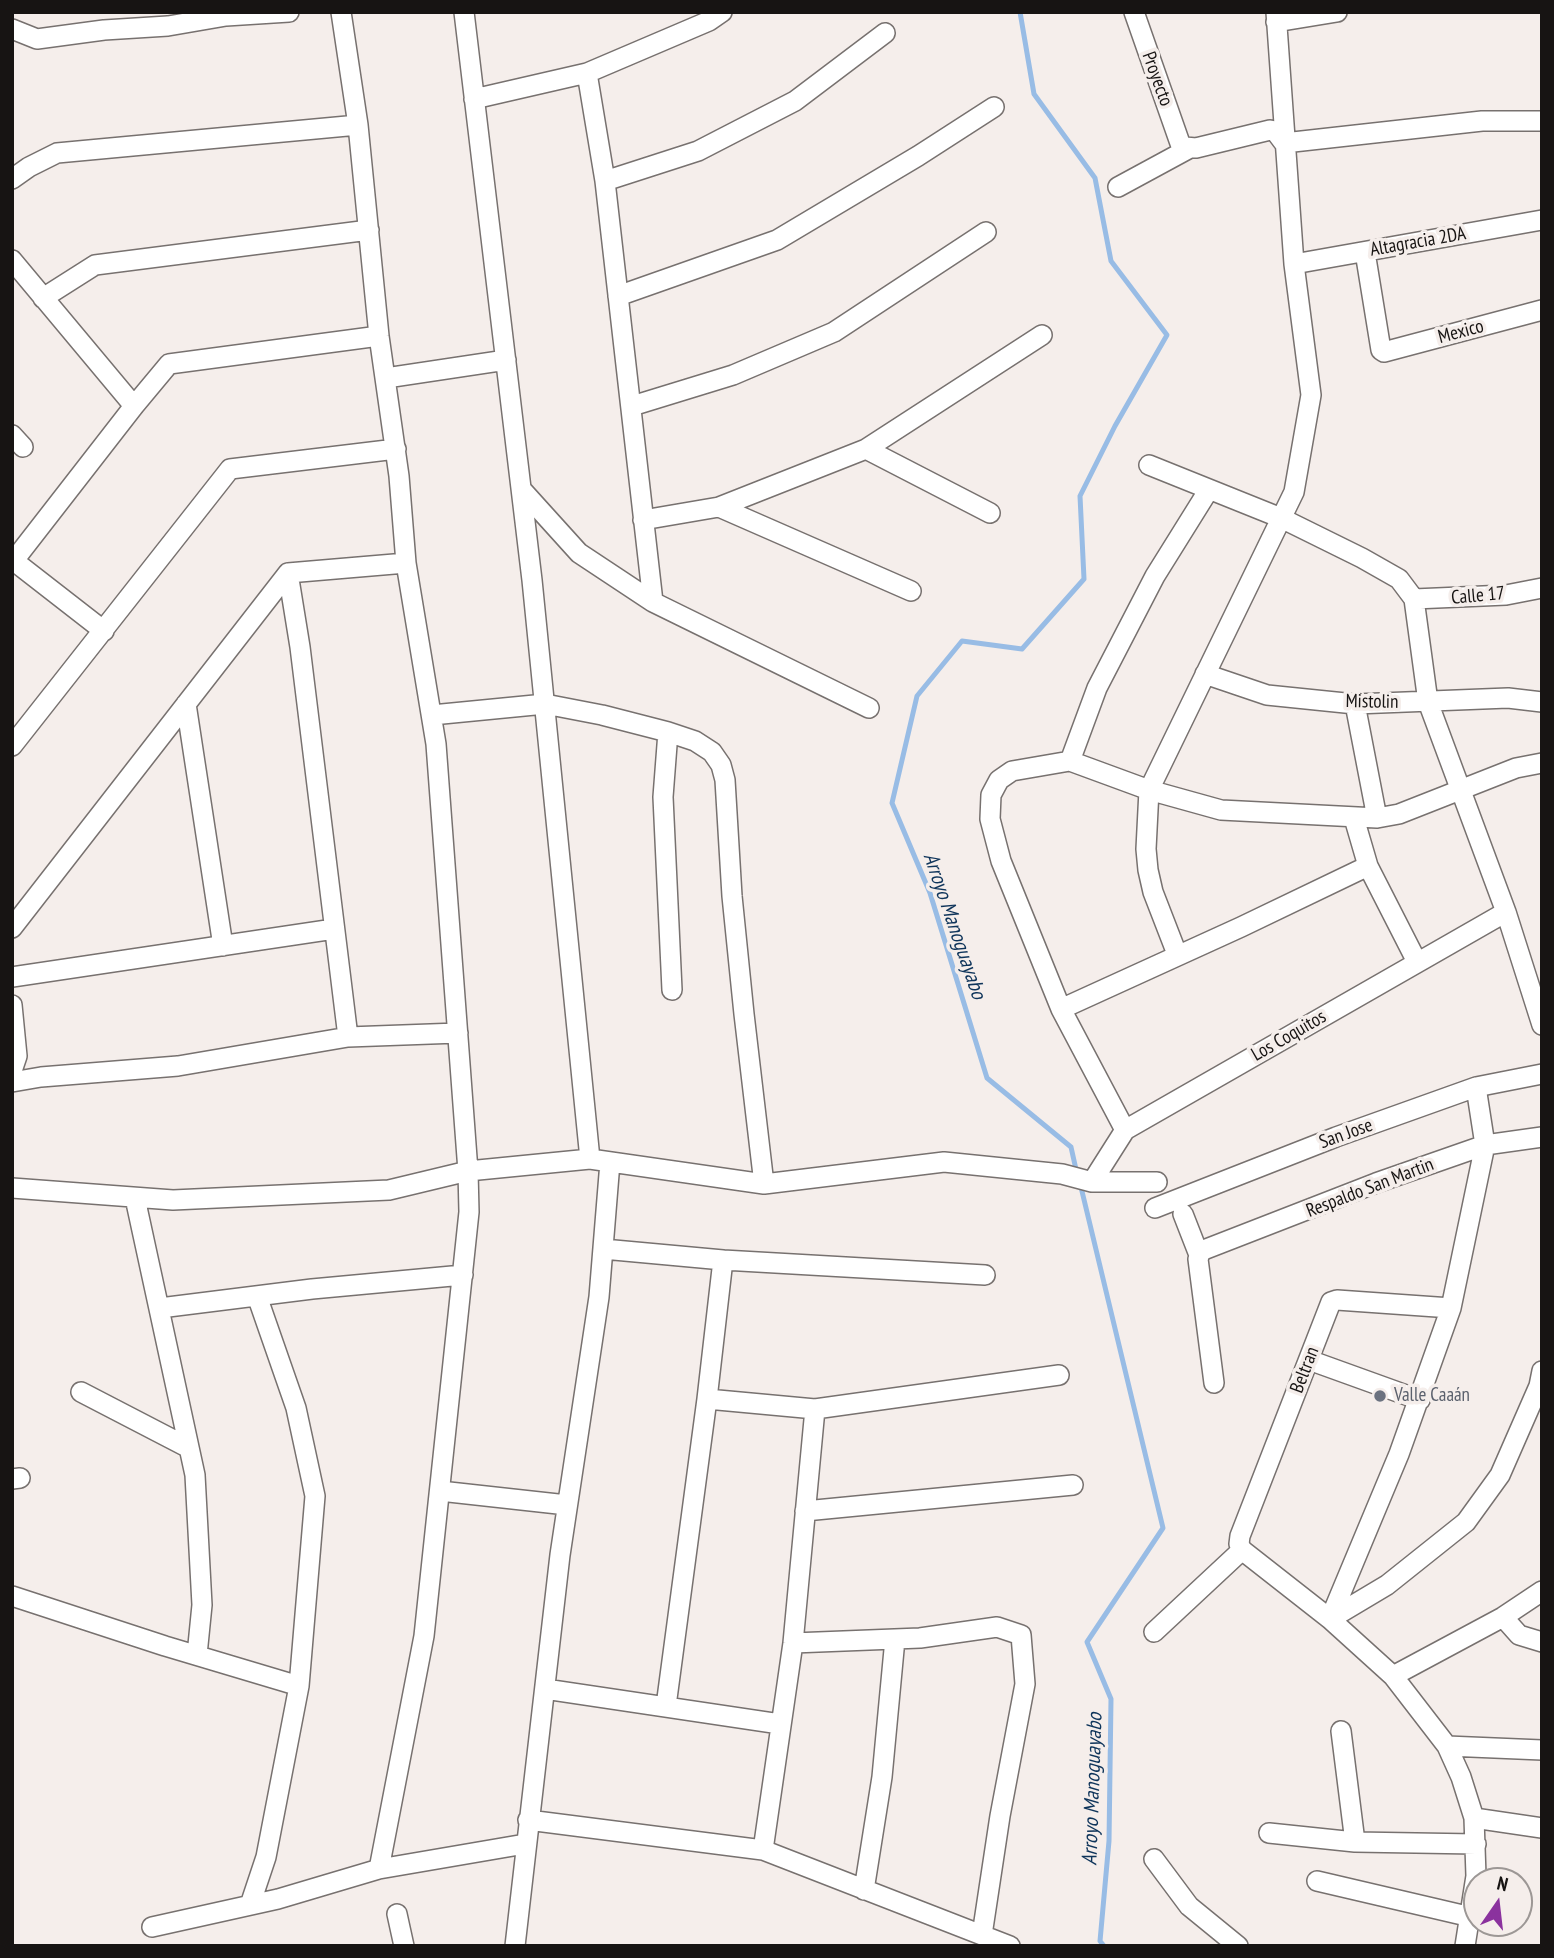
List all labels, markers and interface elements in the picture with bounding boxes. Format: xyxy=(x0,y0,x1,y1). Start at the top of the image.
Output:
street label: Proyecto xyxy=(1137,49,1177,109)
street label: Altagracia 2DA xyxy=(1368,222,1468,262)
street label: Mexico xyxy=(1436,315,1486,349)
street label: Calle 17 xyxy=(1450,582,1506,610)
street label: Mistolin xyxy=(1345,690,1399,714)
water label: Arroyo Manoguayabo xyxy=(917,850,991,1002)
street label: Los Coquitos xyxy=(1248,1006,1330,1066)
street label: San Jose xyxy=(1316,1114,1376,1154)
street label: Respaldo San Martin xyxy=(1303,1153,1437,1223)
street label: Beltran xyxy=(1286,1344,1324,1396)
place label: Valle Caaán xyxy=(1394,1385,1470,1407)
marker: Valle Caaán xyxy=(1372,1388,1388,1404)
water label: Arroyo Manoguayabo xyxy=(1078,1712,1108,1866)
north arrow xyxy=(1463,1867,1533,1937)
text: N xyxy=(1495,1871,1510,1896)

